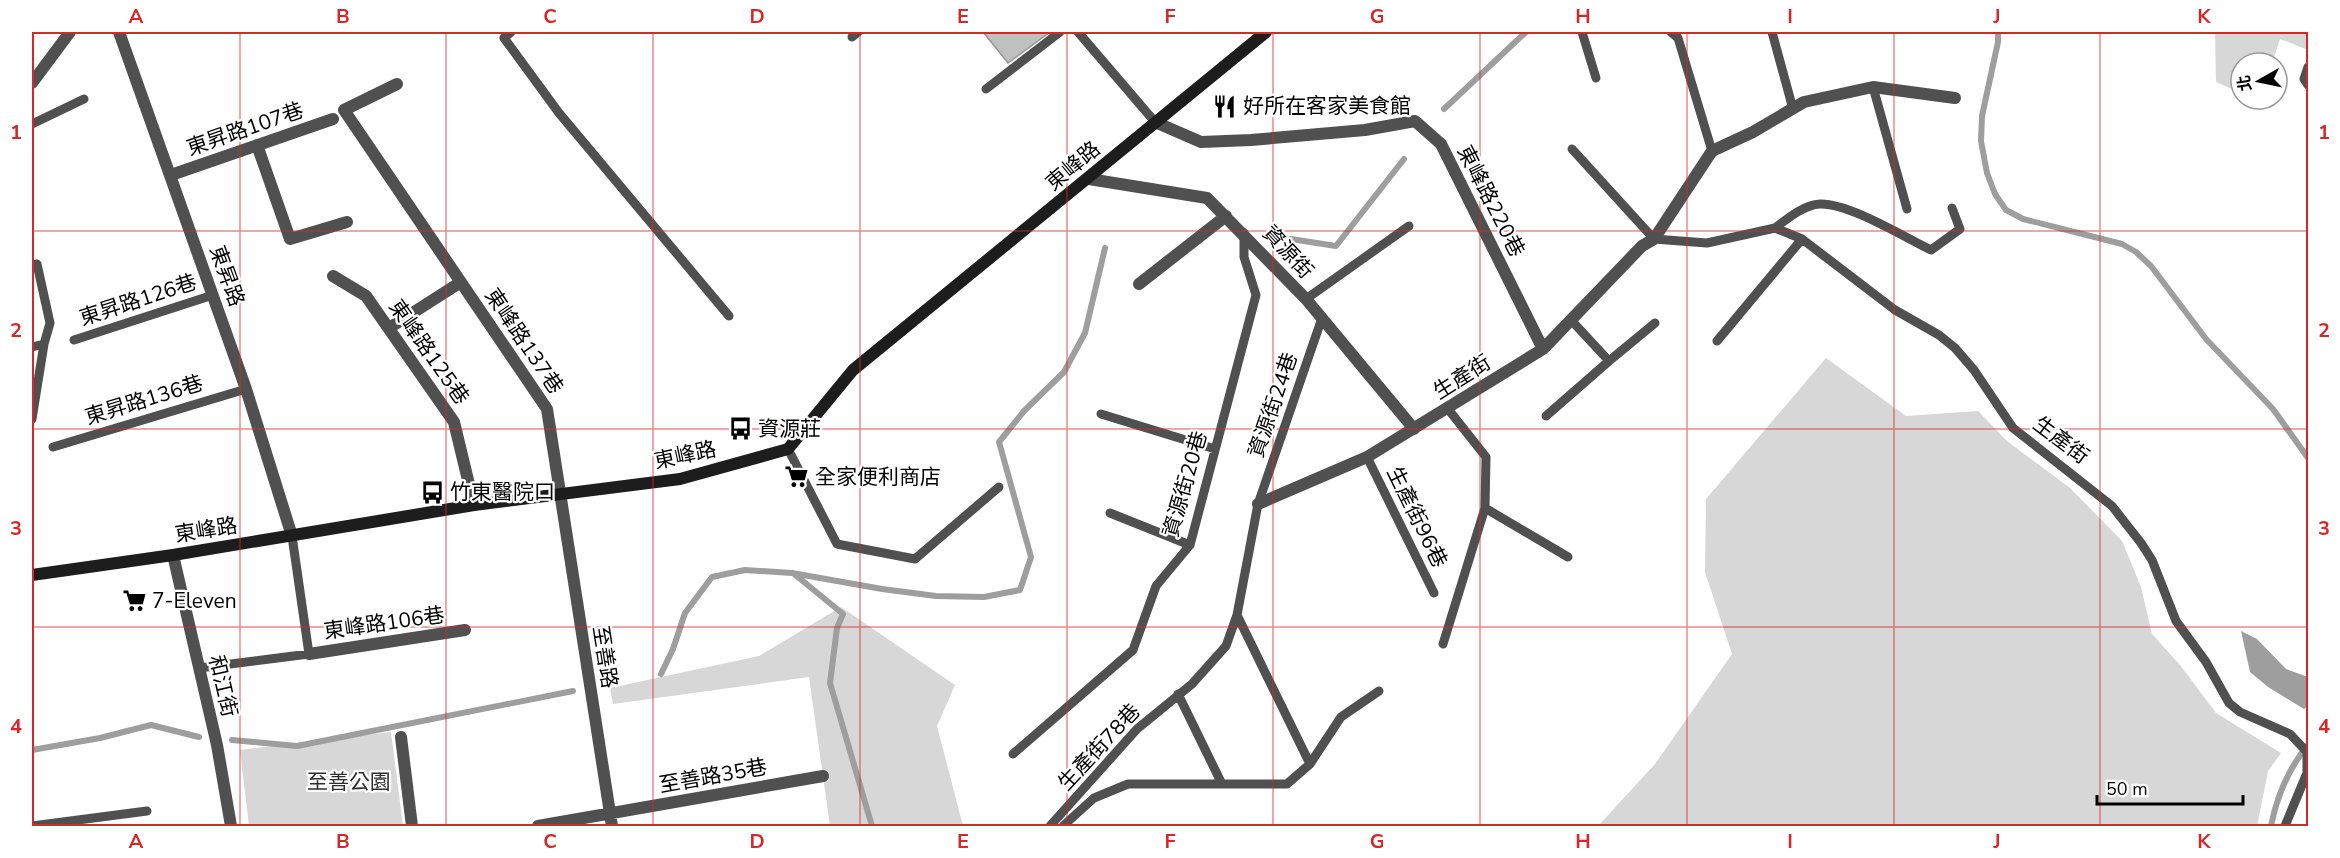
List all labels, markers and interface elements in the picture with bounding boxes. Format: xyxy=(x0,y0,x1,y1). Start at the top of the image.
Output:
text: A xyxy=(129,3,144,30)
text: B xyxy=(336,3,350,30)
text: C xyxy=(543,3,557,30)
text: D xyxy=(749,3,765,30)
text: E xyxy=(957,3,969,30)
text: F xyxy=(1164,3,1176,30)
text: G xyxy=(1370,3,1384,30)
text: H xyxy=(1575,3,1591,30)
text: I xyxy=(1787,3,1793,30)
text: J xyxy=(1992,3,2001,30)
text: K xyxy=(2197,3,2211,30)
north arrow xyxy=(2229,51,2289,111)
text: 北 xyxy=(2233,74,2257,93)
place label: 好所在客家美食館 xyxy=(1243,92,1411,120)
restaurant icon: 好所在客家美食館 xyxy=(1212,93,1238,119)
street label: 東昇路107巷 xyxy=(183,96,307,162)
text: 1 xyxy=(10,119,22,146)
text: 1 xyxy=(2318,119,2330,146)
street label: 東峰路 xyxy=(1040,135,1106,197)
street label: 東峰路220巷 xyxy=(1451,140,1531,262)
street label: 資源街 xyxy=(1256,219,1320,285)
street label: 東昇路 xyxy=(203,242,251,310)
street label: 東昇路126巷 xyxy=(76,268,200,332)
street label: 東峰路137巷 xyxy=(478,283,570,399)
street label: 東峰路125巷 xyxy=(383,294,475,410)
text: 2 xyxy=(10,317,22,344)
text: 2 xyxy=(2318,317,2330,344)
street label: 生產街 xyxy=(1428,348,1496,406)
street label: 資源街24巷 xyxy=(1242,349,1304,461)
street label: 東昇路136巷 xyxy=(82,369,206,431)
street label: 生產街 xyxy=(2027,410,2095,470)
place label: 資源莊 xyxy=(758,415,821,443)
bus stop icon: 資源莊 xyxy=(727,416,753,442)
street label: 資源街20巷 xyxy=(1156,428,1214,540)
street label: 東峰路 xyxy=(651,435,719,475)
street label: 生產街96巷 xyxy=(1380,462,1454,572)
place label: 全家便利商店 xyxy=(815,463,941,491)
supermarket icon: 全家便利商店 xyxy=(784,464,810,490)
place label: 竹東醫院口 xyxy=(450,478,555,506)
bus stop icon: 竹東醫院口 xyxy=(419,479,445,505)
street label: 東峰路 xyxy=(173,511,239,549)
text: 3 xyxy=(10,515,22,542)
text: 3 xyxy=(2318,515,2330,542)
place label: 7-Eleven xyxy=(152,587,237,615)
supermarket icon: 7-Eleven xyxy=(121,588,147,614)
street label: 東峰路106巷 xyxy=(322,601,446,645)
street label: 至善路 xyxy=(586,624,624,690)
street label: 和江街 xyxy=(202,652,244,720)
street label: 生產街78巷 xyxy=(1052,698,1146,796)
text: 4 xyxy=(10,713,22,740)
text: 4 xyxy=(2318,713,2330,740)
street label: 至善路35巷 xyxy=(657,753,769,799)
park label: 至善公園 xyxy=(307,768,391,796)
scale bar xyxy=(2097,768,2242,806)
text: 50 m xyxy=(2106,777,2148,801)
text: A xyxy=(129,828,144,855)
text: B xyxy=(336,828,350,855)
text: C xyxy=(543,828,557,855)
text: D xyxy=(749,828,765,855)
text: E xyxy=(957,828,969,855)
text: F xyxy=(1164,828,1176,855)
text: G xyxy=(1370,828,1384,855)
text: H xyxy=(1575,828,1591,855)
text: I xyxy=(1787,828,1793,855)
text: J xyxy=(1992,828,2001,855)
text: K xyxy=(2197,828,2211,855)

